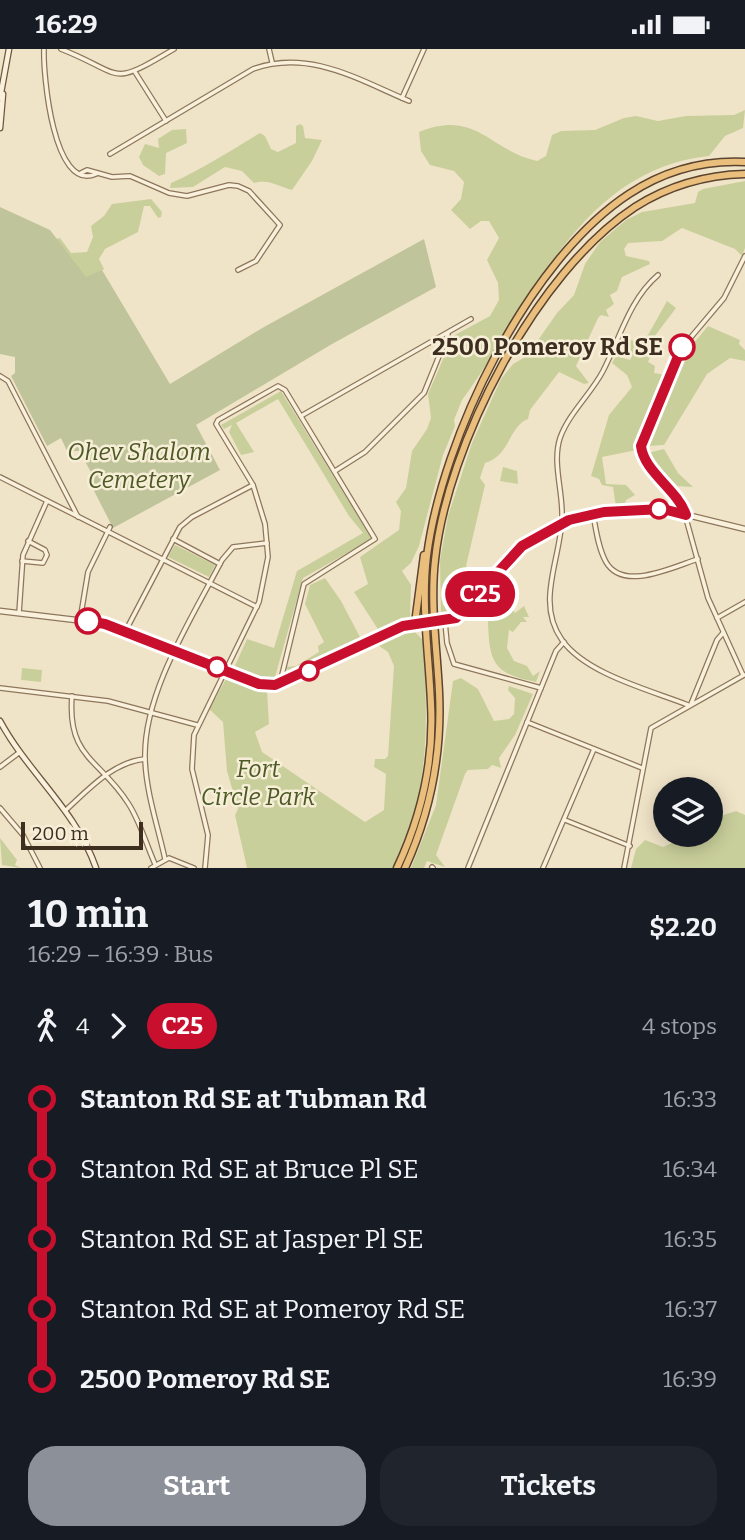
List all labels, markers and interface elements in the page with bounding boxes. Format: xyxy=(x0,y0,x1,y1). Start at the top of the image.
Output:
text: 16:29 xyxy=(35,9,98,40)
place label: 2500 Pomeroy Rd SE xyxy=(432,333,663,361)
marker: 2500 Pomeroy Rd SE xyxy=(669,334,695,360)
park label: Ohev Shalom Cemetery xyxy=(67,438,211,494)
unlabelled marker xyxy=(649,499,669,519)
line badge: C25 xyxy=(440,571,520,617)
text: C25 xyxy=(459,580,501,608)
unlabelled marker xyxy=(75,608,101,634)
unlabelled marker xyxy=(207,657,227,677)
unlabelled marker xyxy=(299,661,319,681)
park label: Fort Circle Park xyxy=(201,755,316,811)
map controls xyxy=(653,777,723,847)
button: layers xyxy=(653,777,723,847)
scale bar xyxy=(21,819,144,851)
text: 200 m xyxy=(32,822,89,845)
text: 10 min xyxy=(28,891,148,937)
text: $2.20 xyxy=(649,912,717,943)
text: 16:29 – 16:39 · Bus xyxy=(28,940,213,968)
icon: walk xyxy=(28,1007,66,1045)
icon: forward xyxy=(99,1007,137,1045)
text: 4 xyxy=(76,1012,89,1040)
text: C25 xyxy=(161,1012,203,1040)
text: 4 stops xyxy=(642,1012,717,1040)
text: Stanton Rd SE at Tubman Rd xyxy=(80,1084,426,1115)
text: 16:33 xyxy=(664,1085,717,1113)
text: Stanton Rd SE at Bruce Pl SE xyxy=(80,1154,419,1185)
text: 16:34 xyxy=(663,1155,717,1183)
text: Stanton Rd SE at Jasper Pl SE xyxy=(80,1224,424,1255)
text: 16:35 xyxy=(664,1225,717,1253)
text: Stanton Rd SE at Pomeroy Rd SE xyxy=(80,1294,465,1325)
text: 16:37 xyxy=(665,1295,717,1323)
text: 2500 Pomeroy Rd SE xyxy=(80,1364,330,1395)
text: 16:39 xyxy=(663,1365,717,1393)
button: Start xyxy=(28,1446,366,1526)
button: Tickets xyxy=(380,1446,717,1526)

